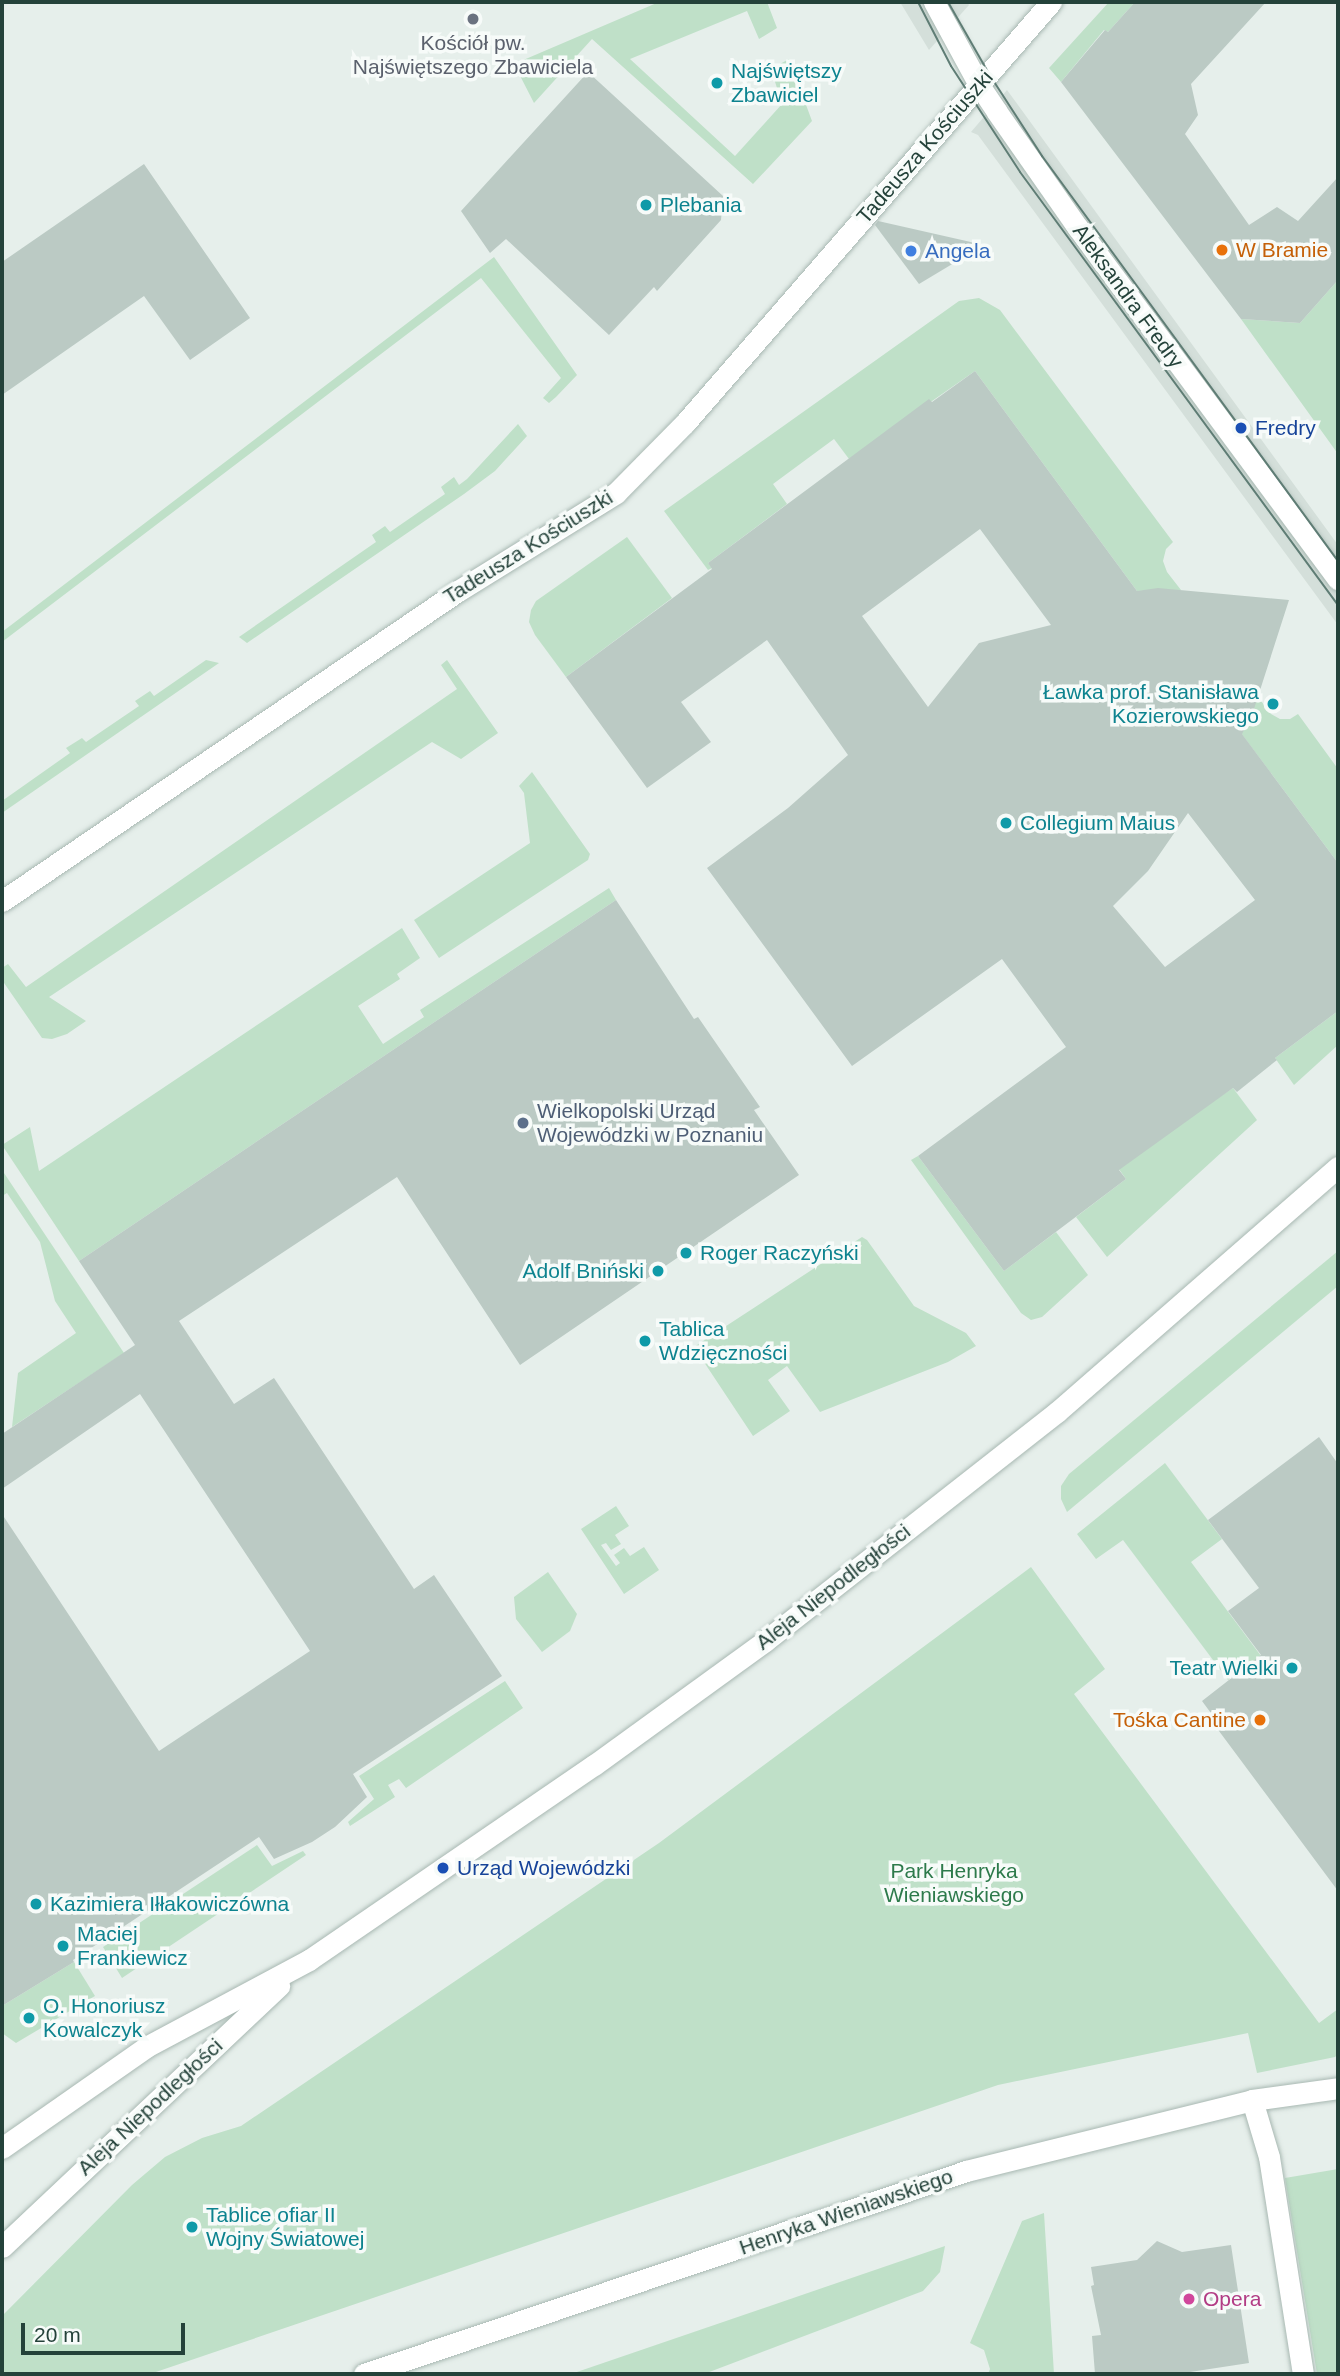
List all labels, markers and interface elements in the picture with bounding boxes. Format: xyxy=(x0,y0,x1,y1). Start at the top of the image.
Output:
marker: Kościół pw. Najświętszego Zbawiciela xyxy=(465,11,481,27)
place label: Kościół pw. Najświętszego Zbawiciela xyxy=(353,30,593,80)
place label: Najświętszy Zbawiciel xyxy=(731,58,842,108)
street label: Tadeusza Kościuszki xyxy=(852,65,998,229)
marker: Najświętszy Zbawiciel xyxy=(709,75,725,91)
place label: Plebania xyxy=(660,192,742,218)
marker: Plebania xyxy=(638,197,654,213)
street label: Aleksandra Fredry xyxy=(1067,219,1189,373)
place label: W Bramie xyxy=(1236,237,1328,263)
place label: Angela xyxy=(925,238,990,264)
marker: W Bramie xyxy=(1214,242,1230,258)
marker: Angela xyxy=(903,243,919,259)
place label: Fredry xyxy=(1255,415,1316,441)
marker: Fredry xyxy=(1233,420,1249,436)
street label: Tadeusza Kościuszki xyxy=(439,485,617,609)
place label: Ławka prof. Stanisława Kozierowskiego xyxy=(1043,679,1259,729)
marker: Ławka prof. Stanisława Kozierowskiego xyxy=(1265,696,1281,712)
place label: Collegium Maius xyxy=(1020,810,1175,836)
marker: Collegium Maius xyxy=(998,815,1014,831)
place label: Wielkopolski Urząd Wojewódzki w Poznaniu xyxy=(537,1098,763,1148)
marker: Wielkopolski Urząd Wojewódzki w Poznaniu xyxy=(515,1115,531,1131)
place label: Roger Raczyński xyxy=(700,1240,859,1266)
marker: Roger Raczyński xyxy=(678,1245,694,1261)
place label: Adolf Bniński xyxy=(523,1258,644,1284)
marker: Adolf Bniński xyxy=(650,1263,666,1279)
place label: Tablica Wdzięczności xyxy=(659,1316,787,1366)
marker: Tablica Wdzięczności xyxy=(637,1333,653,1349)
street label: Aleja Niepodległości xyxy=(751,1519,915,1655)
place label: Teatr Wielki xyxy=(1169,1655,1278,1681)
marker: Teatr Wielki xyxy=(1284,1660,1300,1676)
place label: Tośka Cantine xyxy=(1113,1707,1246,1733)
marker: Tośka Cantine xyxy=(1252,1712,1268,1728)
place label: Urząd Wojewódzki xyxy=(457,1855,631,1881)
park label: Park Henryka Wieniawskiego xyxy=(884,1858,1024,1908)
marker: Urząd Wojewódzki xyxy=(435,1860,451,1876)
place label: Kazimiera Iłłakowiczówna xyxy=(50,1891,289,1917)
marker: Kazimiera Iłłakowiczówna xyxy=(28,1896,44,1912)
place label: Maciej Frankiewicz xyxy=(77,1921,188,1971)
marker: Maciej Frankiewicz xyxy=(55,1938,71,1954)
place label: O. Honoriusz Kowalczyk xyxy=(43,1993,166,2043)
marker: O. Honoriusz Kowalczyk xyxy=(21,2010,37,2026)
street label: Aleja Niepodległości xyxy=(72,2033,228,2181)
street label: Henryka Wieniawskiego xyxy=(736,2164,956,2260)
place label: Tablice ofiar II Wojny Światowej xyxy=(206,2202,364,2252)
marker: Tablice ofiar II Wojny Światowej xyxy=(184,2219,200,2235)
place label: Opera xyxy=(1203,2286,1261,2312)
marker: Opera xyxy=(1181,2291,1197,2307)
scale bar xyxy=(24,2310,189,2354)
text: 20 m xyxy=(34,2323,81,2346)

